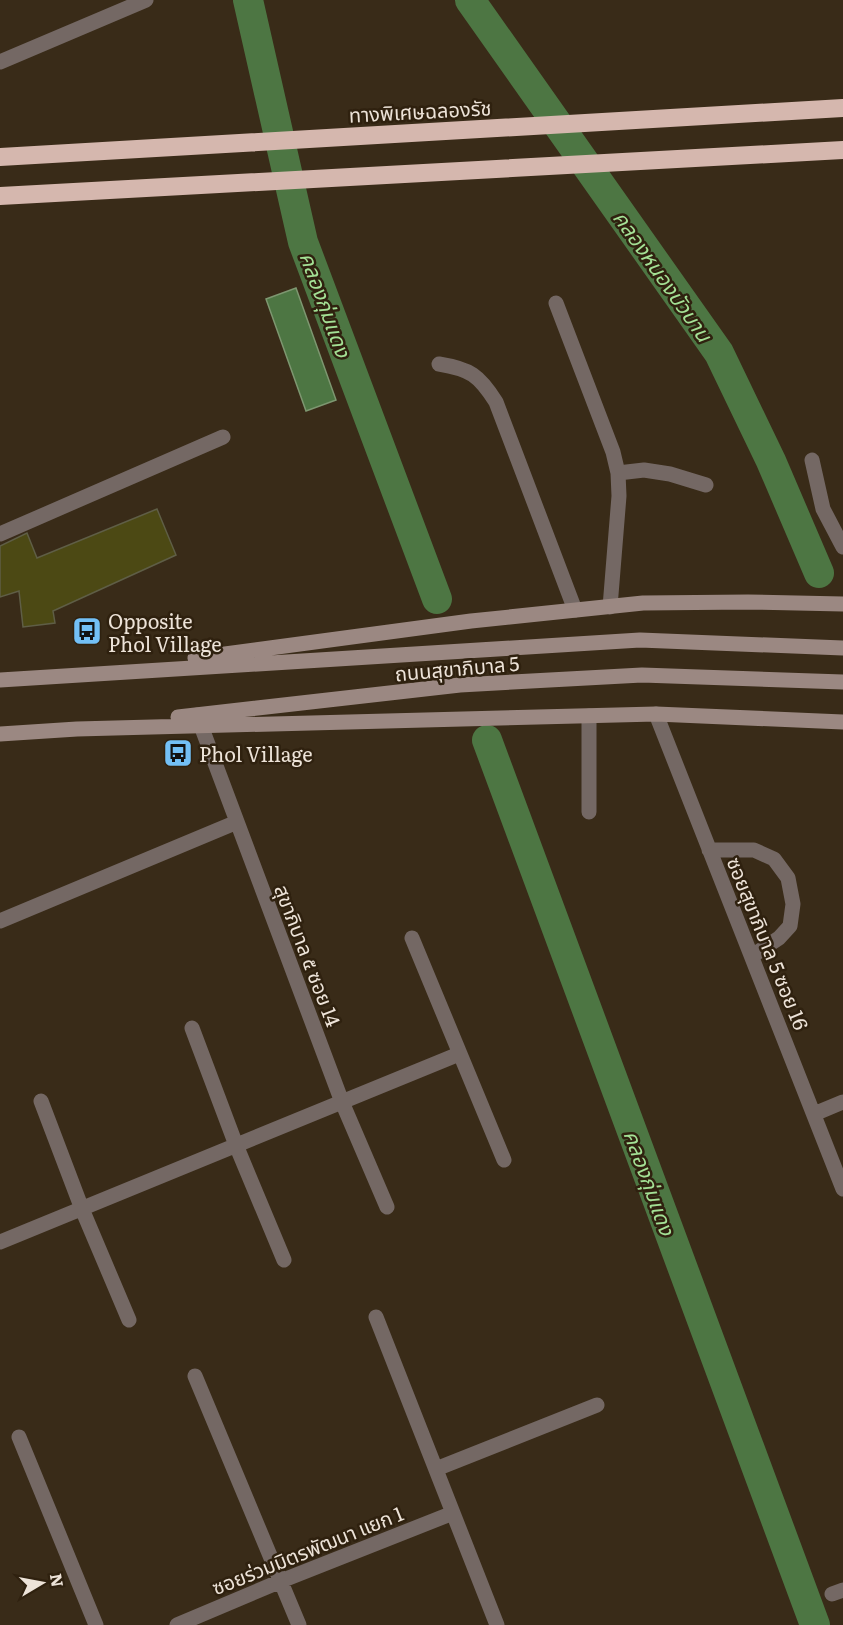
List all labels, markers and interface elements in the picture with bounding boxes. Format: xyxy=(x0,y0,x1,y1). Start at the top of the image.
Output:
street label: ทางพิเศษฉลองรัช xyxy=(348,91,492,129)
water label: คลองหนองบัวบาน xyxy=(607,203,721,348)
water label: คลองกุ่มแดง xyxy=(294,247,361,362)
place label: Opposite Phol Village xyxy=(108,605,222,658)
bus stop icon: Opposite Phol Village xyxy=(71,615,103,647)
street label: ถนนสุขาภิบาล 5 xyxy=(393,647,521,687)
bus stop icon: Phol Village xyxy=(162,737,194,769)
place label: Phol Village xyxy=(199,738,313,768)
street label: ซอยสุขาภิบาล 5 ซอย 16 xyxy=(721,852,818,1034)
street label: สุขาภิบาล ๕ ซอย 14 xyxy=(268,880,350,1030)
water label: คลองกุ่มแดง xyxy=(618,1125,685,1240)
street label: ซอยร่วมมิตรพัฒนา แยก 1 xyxy=(207,1497,407,1601)
north arrow xyxy=(12,1553,72,1613)
text: N xyxy=(45,1572,71,1589)

